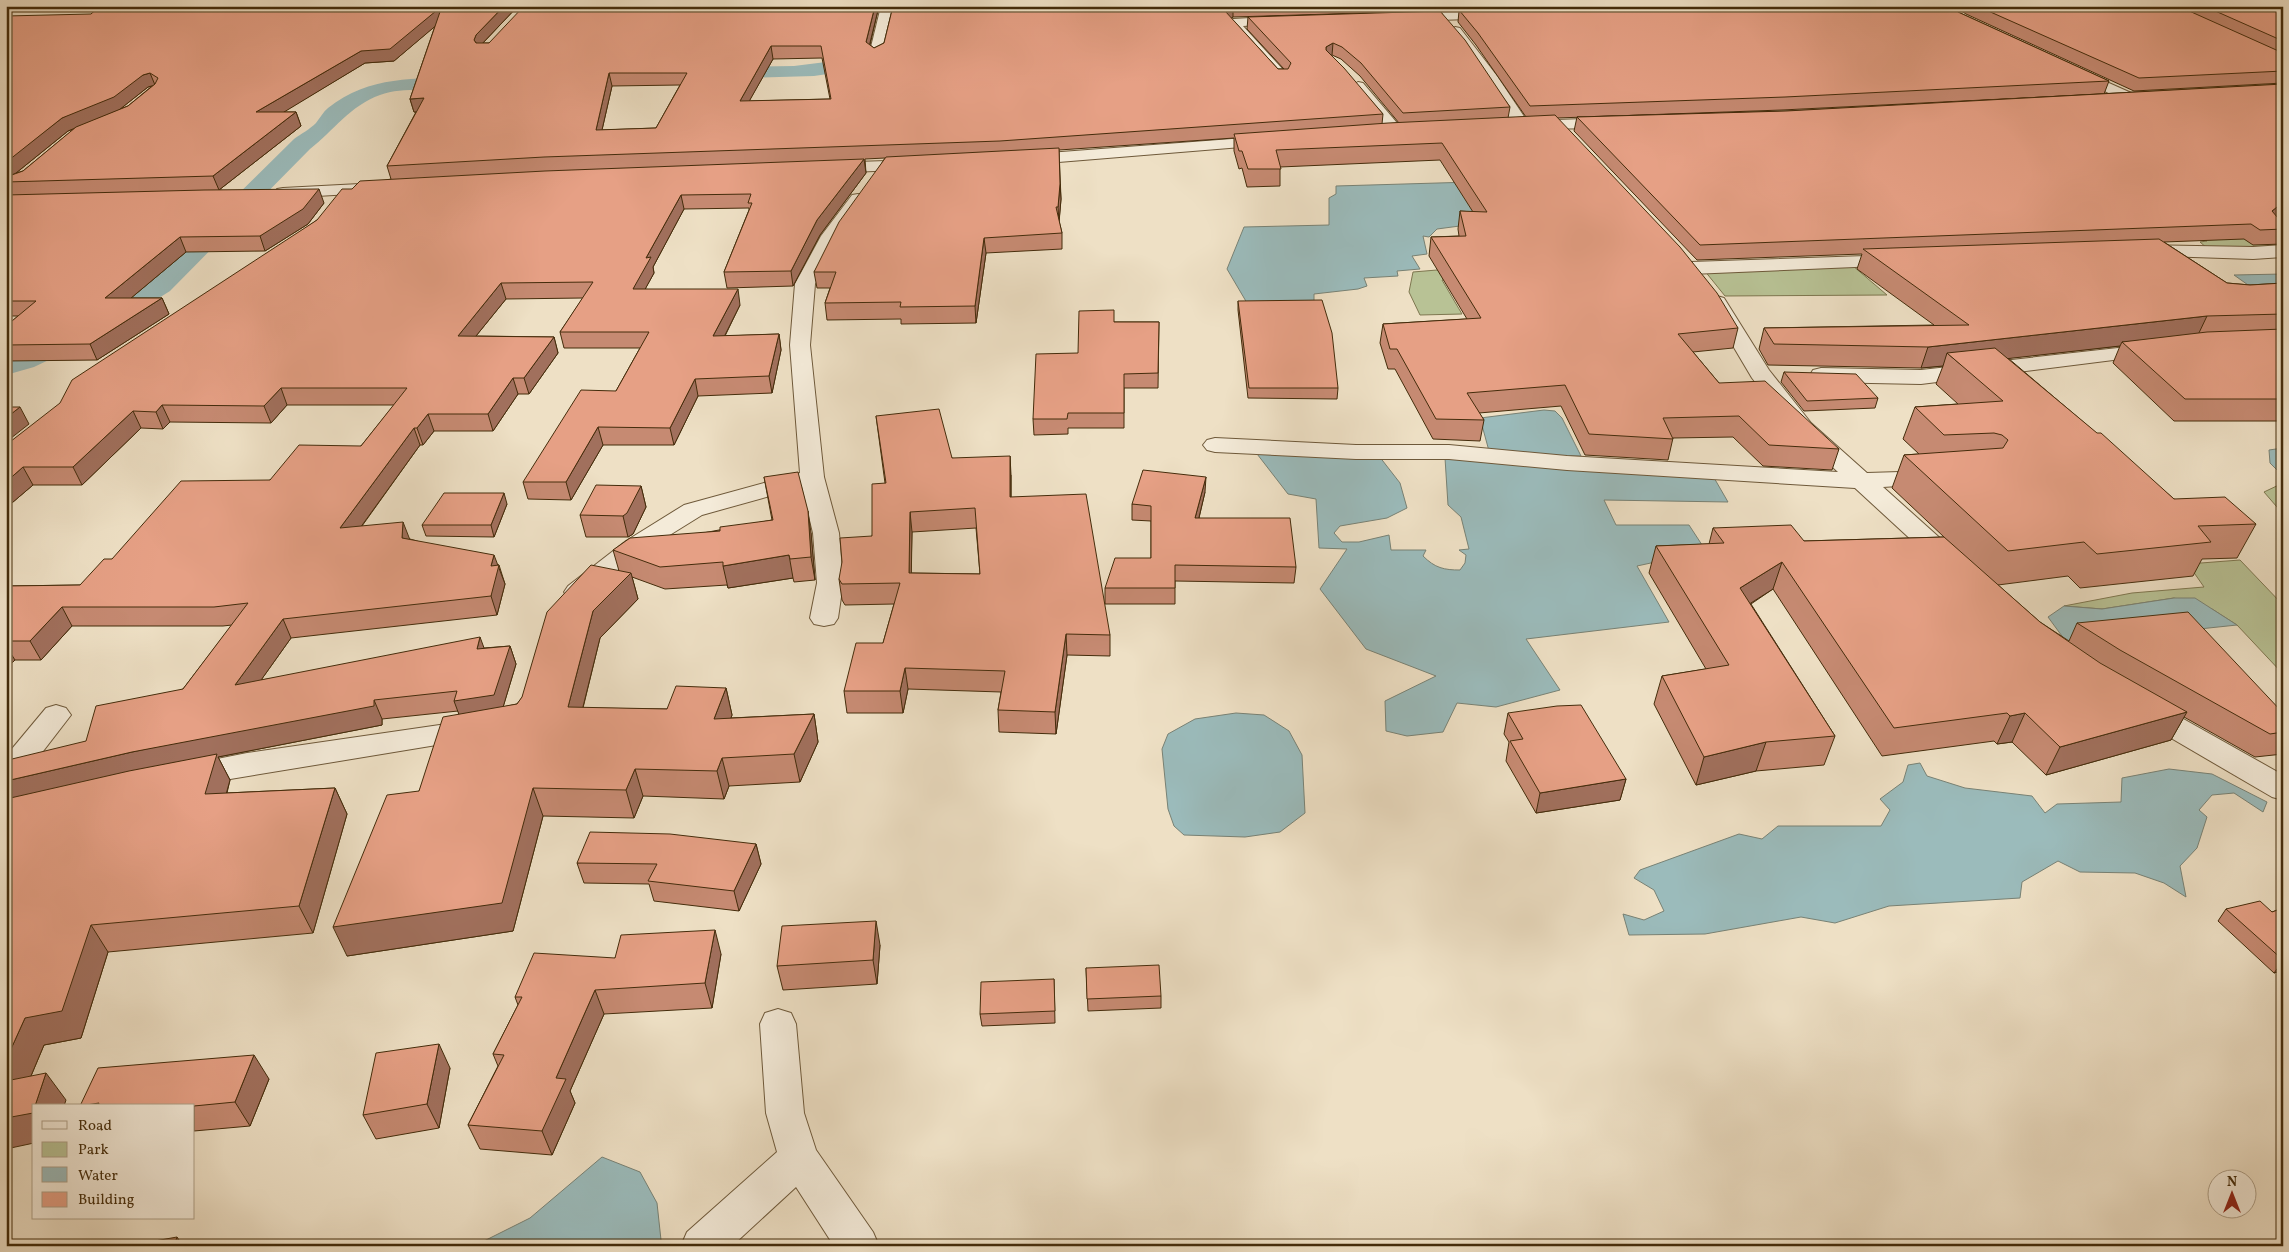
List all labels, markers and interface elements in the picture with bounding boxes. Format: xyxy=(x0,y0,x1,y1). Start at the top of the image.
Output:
legend xyxy=(32,1104,195,1220)
text: Road xyxy=(78,1116,112,1137)
text: Park xyxy=(78,1140,109,1161)
text: Water xyxy=(78,1166,118,1187)
north arrow xyxy=(2206,1170,2256,1220)
text: N xyxy=(2227,1173,2237,1192)
text: Building xyxy=(78,1190,135,1211)

